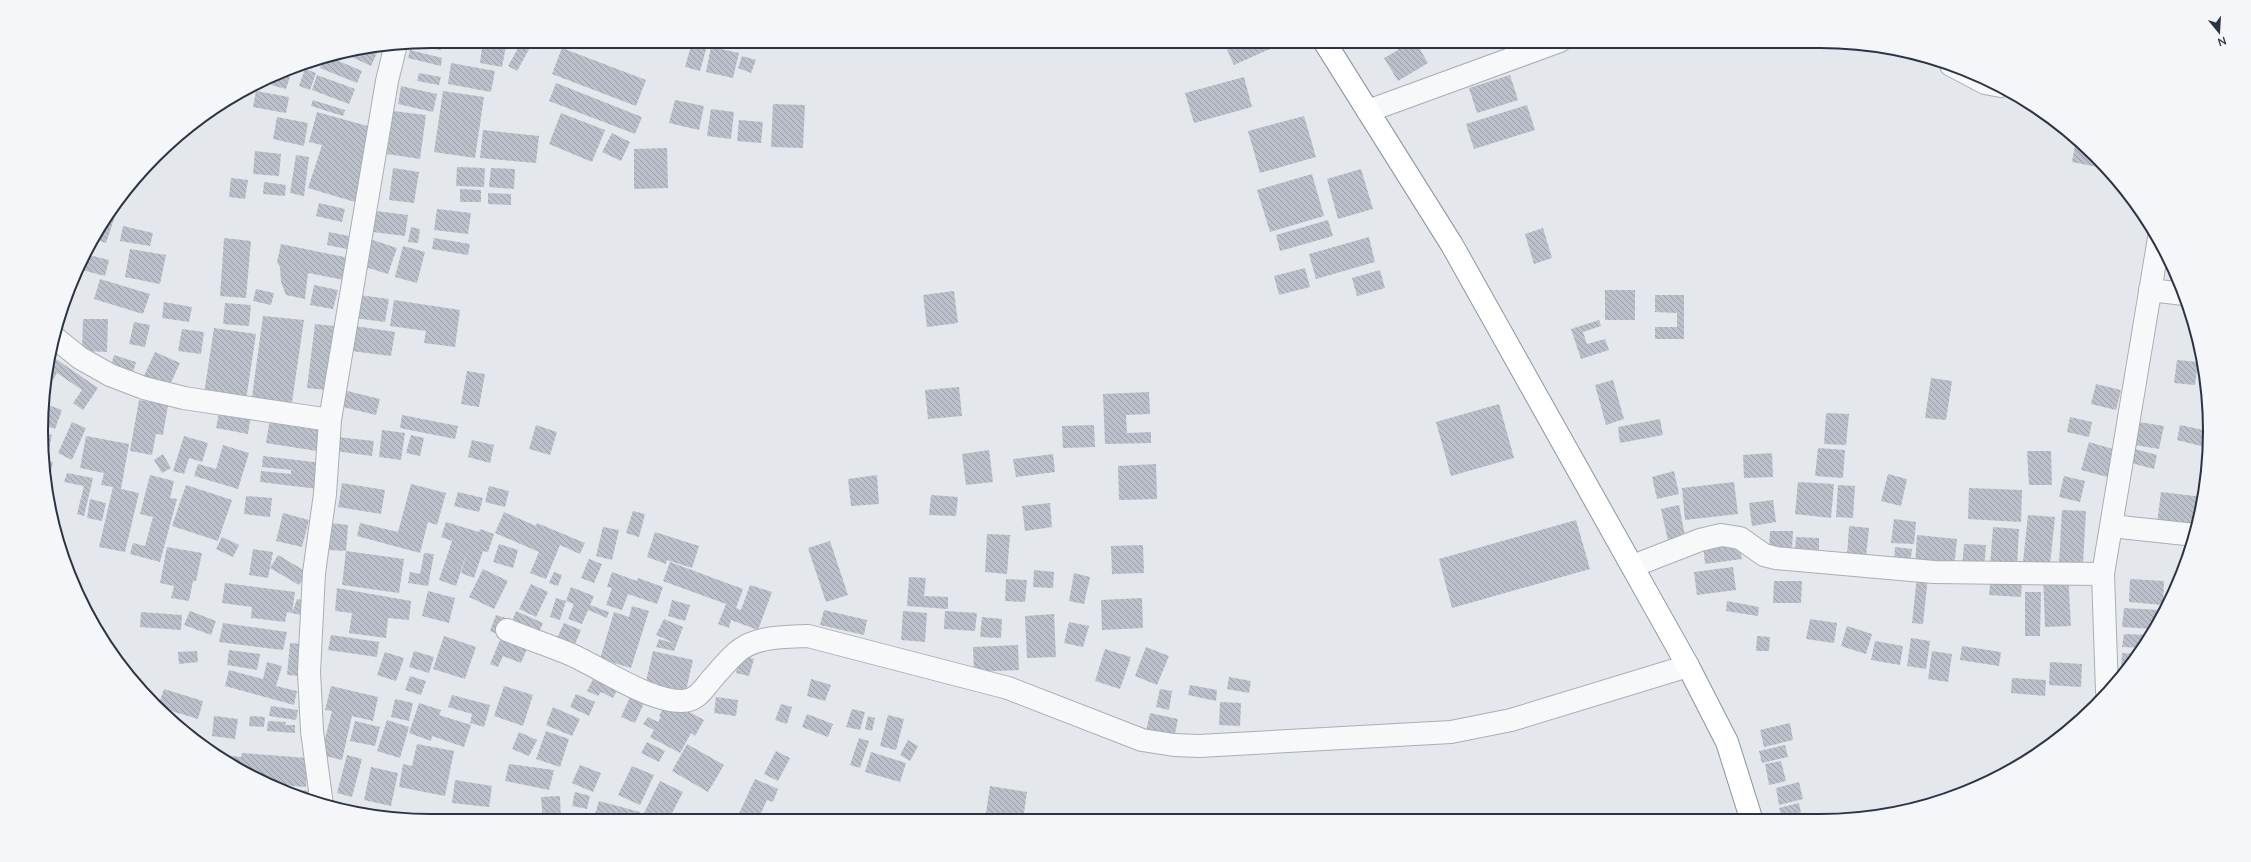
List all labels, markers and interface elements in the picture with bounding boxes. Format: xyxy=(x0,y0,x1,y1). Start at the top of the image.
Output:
north arrow xyxy=(2199,12,2239,52)
text: N xyxy=(2216,33,2228,49)

